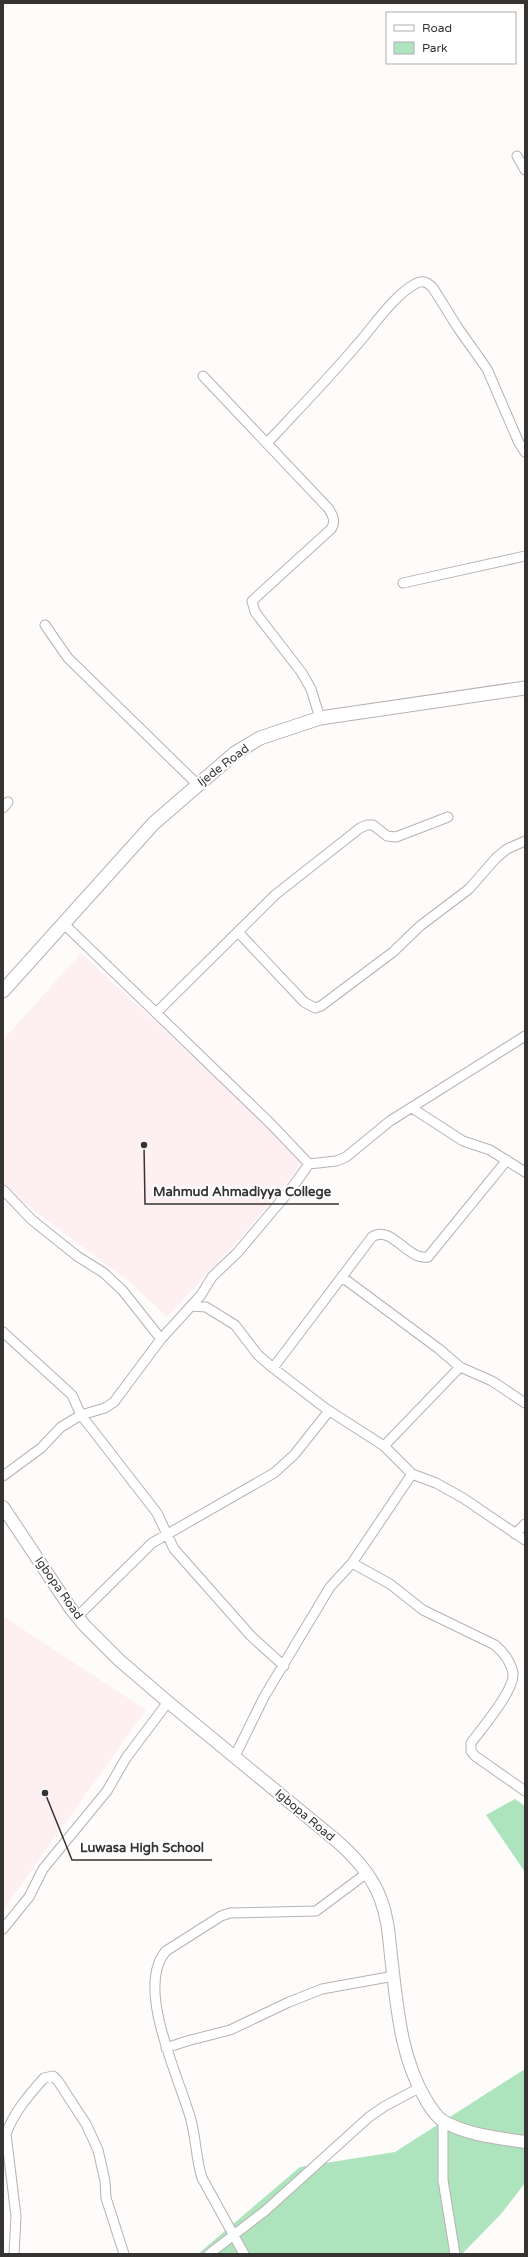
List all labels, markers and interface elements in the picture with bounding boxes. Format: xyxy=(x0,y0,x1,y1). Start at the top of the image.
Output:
legend xyxy=(386,12,516,64)
text: Road xyxy=(422,21,452,35)
text: Park xyxy=(422,41,448,55)
street label: Ijede Road xyxy=(195,741,251,789)
callout: Mahmud Ahmadiyya College xyxy=(145,1179,339,1204)
text: Mahmud Ahmadiyya College xyxy=(153,1184,332,1200)
street label: Igbopa Road xyxy=(32,1554,86,1622)
street label: Igbopa Road xyxy=(272,1786,338,1844)
callout: Luwasa High School xyxy=(72,1835,212,1860)
text: Luwasa High School xyxy=(80,1840,204,1856)

